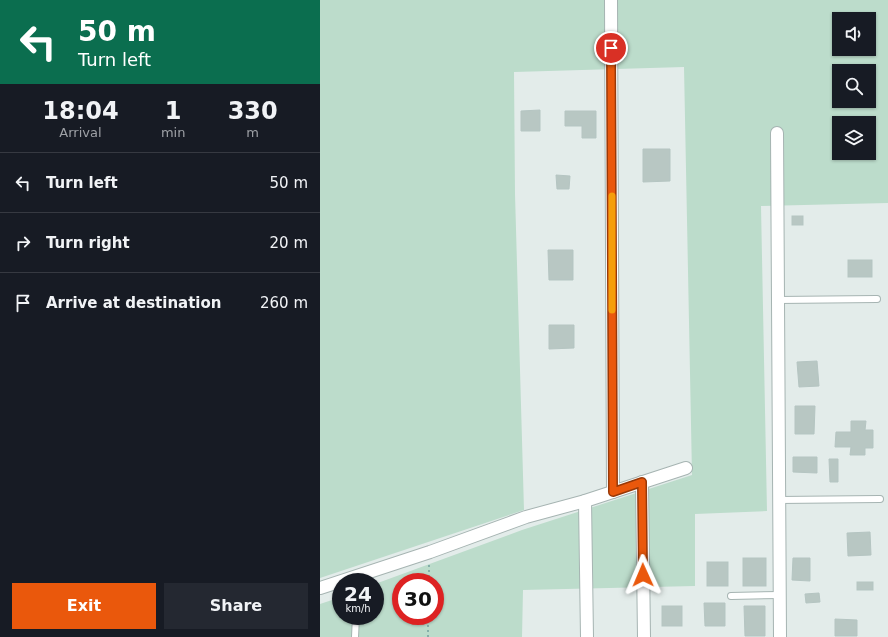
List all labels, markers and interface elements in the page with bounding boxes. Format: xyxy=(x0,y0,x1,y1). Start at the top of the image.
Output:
map controls xyxy=(832,12,876,160)
button: sound xyxy=(832,12,876,56)
text: 50 m xyxy=(78,15,156,48)
icon: left xyxy=(12,16,64,68)
pin xyxy=(594,31,628,65)
icon: arrive xyxy=(600,37,622,59)
text: Turn left xyxy=(78,49,151,70)
button: search xyxy=(832,64,876,108)
text: 18:04 xyxy=(42,97,119,125)
text: 1 xyxy=(165,97,181,125)
text: 330 xyxy=(228,97,278,125)
button: layers xyxy=(832,116,876,160)
text: Arrival xyxy=(59,125,102,140)
text: min xyxy=(161,125,185,140)
text: m xyxy=(246,125,259,140)
icon: left xyxy=(12,172,34,194)
text: Turn left xyxy=(46,174,118,192)
text: 50 m xyxy=(270,174,308,192)
icon: right xyxy=(12,232,34,254)
text: Turn right xyxy=(46,234,130,252)
text: 20 m xyxy=(270,234,308,252)
icon: arrive xyxy=(12,292,34,314)
text: Arrive at destination xyxy=(46,294,221,312)
text: 260 m xyxy=(260,294,308,312)
position arrow xyxy=(622,554,664,596)
speed limit sign: 30 xyxy=(392,573,444,625)
text: 24 xyxy=(344,582,372,606)
button: Exit xyxy=(12,583,156,629)
button: Share xyxy=(164,583,308,629)
text: km/h xyxy=(345,603,371,614)

